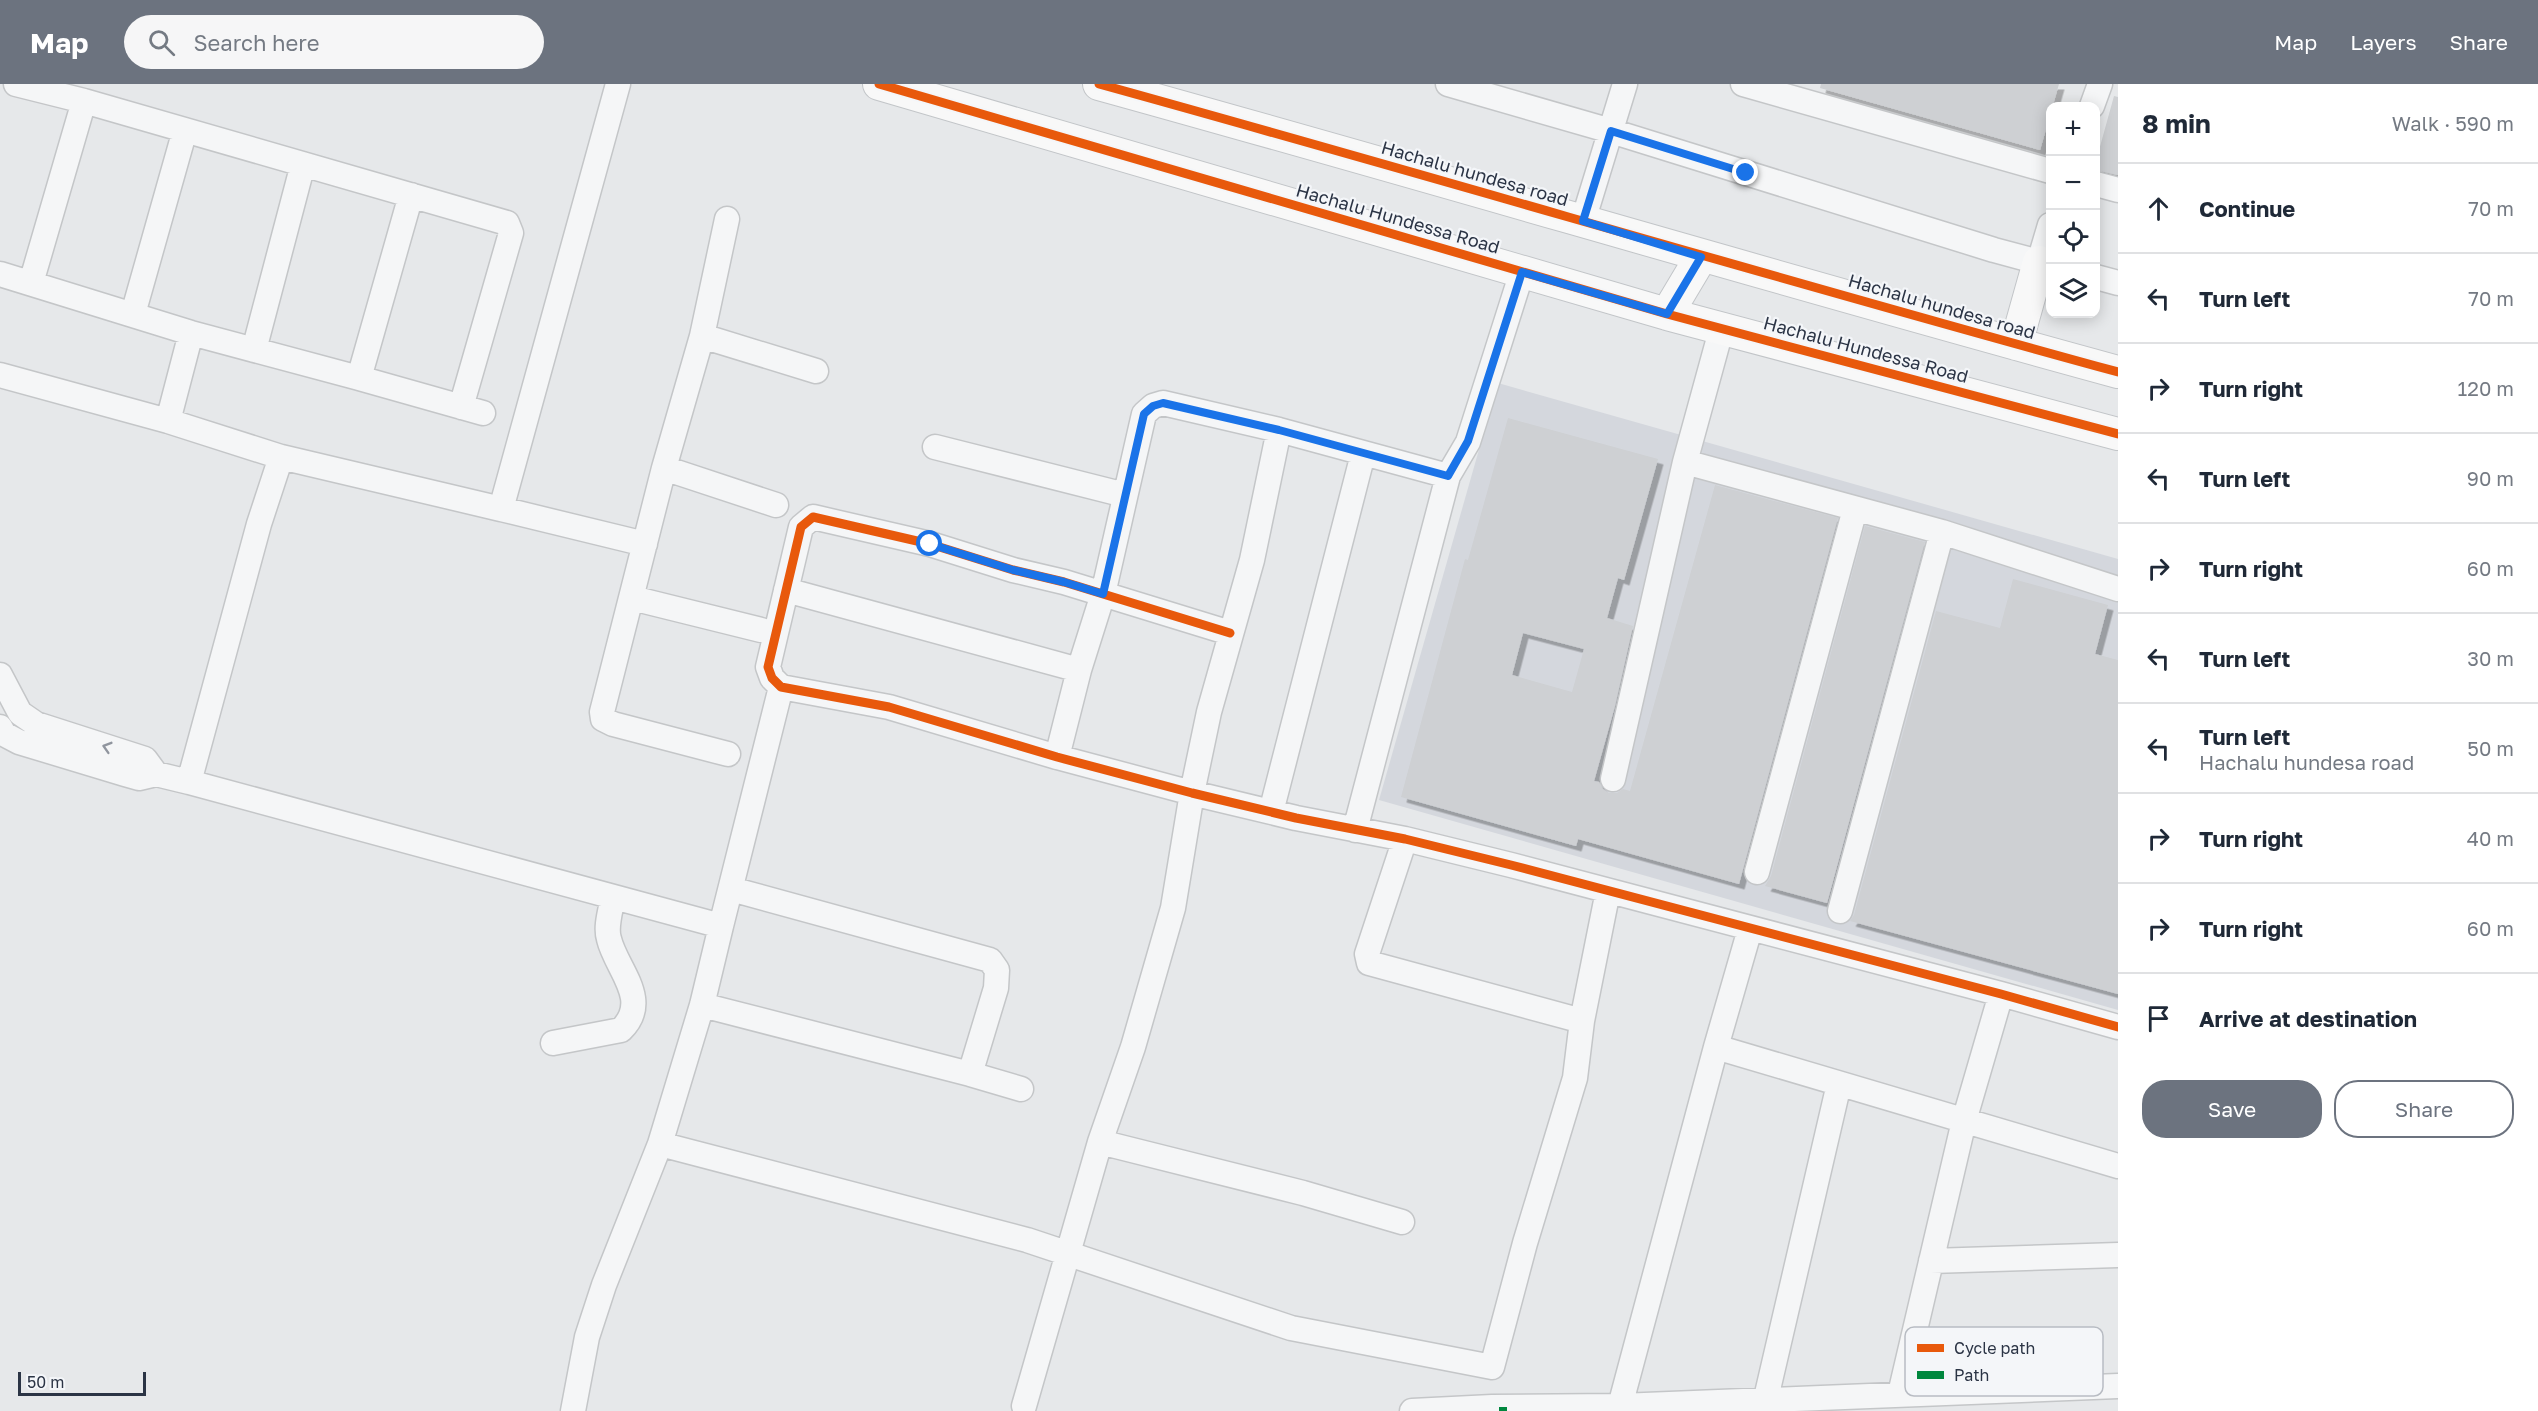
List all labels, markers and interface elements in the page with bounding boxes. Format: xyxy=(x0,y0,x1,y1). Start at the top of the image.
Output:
search box xyxy=(124,15,544,69)
text: Map xyxy=(30,26,88,59)
icon: search xyxy=(145,26,178,59)
text: Search here xyxy=(193,29,319,56)
text: Map xyxy=(2274,29,2317,55)
text: Layers xyxy=(2350,29,2417,55)
text: Share xyxy=(2450,29,2508,55)
map controls xyxy=(2046,102,2100,318)
button: + xyxy=(2046,102,2100,156)
text: 8 min xyxy=(2142,108,2211,139)
text: Walk · 590 m xyxy=(2392,111,2514,135)
street label: Hachalu hundesa road xyxy=(1379,136,1571,210)
button: − xyxy=(2046,156,2100,210)
route end xyxy=(1732,159,1758,185)
street label: Hachalu Hundessa Road xyxy=(1294,178,1502,258)
icon: ahead xyxy=(2142,192,2175,225)
text: Continue xyxy=(2199,195,2295,222)
text: 70 m xyxy=(2468,196,2514,220)
button: locate xyxy=(2046,210,2100,264)
button: layers xyxy=(2046,264,2100,318)
street label: Hachalu hundesa road xyxy=(1846,269,2038,343)
icon: left xyxy=(2142,282,2175,315)
text: Turn left xyxy=(2199,285,2290,312)
text: 70 m xyxy=(2468,286,2514,310)
street label: Hachalu Hundessa Road xyxy=(1761,311,1971,387)
icon: right xyxy=(2142,372,2175,405)
text: Turn right xyxy=(2199,375,2303,402)
text: 120 m xyxy=(2458,376,2514,400)
icon: left xyxy=(2142,462,2175,495)
text: Turn left xyxy=(2199,465,2290,492)
text: 90 m xyxy=(2467,466,2514,490)
route start xyxy=(916,530,942,556)
icon: right xyxy=(2142,552,2175,585)
text: Turn right xyxy=(2199,555,2303,582)
text: 60 m xyxy=(2467,556,2514,580)
icon: left xyxy=(2142,642,2175,675)
text: Turn left xyxy=(2199,645,2290,672)
text: 30 m xyxy=(2467,646,2514,670)
text: Turn left xyxy=(2199,723,2290,750)
icon: left xyxy=(2142,732,2175,765)
text: 50 m xyxy=(2467,736,2514,760)
one-way arrow xyxy=(102,741,113,754)
text: Hachalu hundesa road xyxy=(2199,750,2414,774)
icon: right xyxy=(2142,822,2175,855)
text: Turn right xyxy=(2199,825,2303,852)
text: 40 m xyxy=(2467,826,2514,850)
icon: right xyxy=(2142,912,2175,945)
text: Turn right xyxy=(2199,915,2303,942)
text: 60 m xyxy=(2467,916,2514,940)
icon: arrive xyxy=(2142,1002,2175,1035)
text: Arrive at destination xyxy=(2199,1005,2417,1032)
button: Save xyxy=(2142,1080,2322,1138)
button: Share xyxy=(2334,1080,2514,1138)
legend xyxy=(1905,1327,2103,1396)
text: Cycle path xyxy=(1954,1338,2035,1358)
text: Path xyxy=(1954,1365,1989,1385)
scale bar xyxy=(18,1369,146,1396)
text: 50 m xyxy=(27,1372,64,1392)

